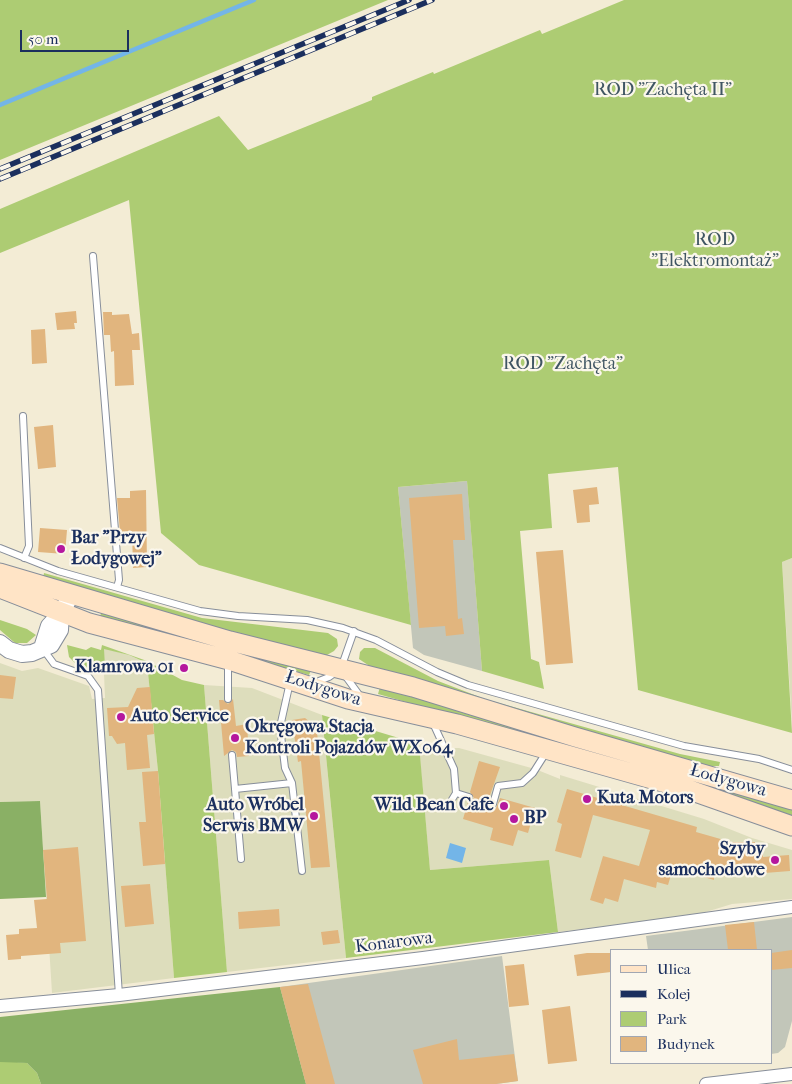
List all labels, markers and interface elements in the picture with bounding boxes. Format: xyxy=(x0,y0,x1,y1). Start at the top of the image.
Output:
scale bar xyxy=(22,20,131,52)
text: 50 m xyxy=(28,30,58,48)
park label: ROD "Zachęta II" xyxy=(594,80,732,102)
park label: ROD "Elektromontaż" xyxy=(651,230,779,272)
park label: ROD "Zachęta" xyxy=(503,354,623,376)
place label: Bar "Przy Łodygowej" xyxy=(71,528,162,570)
marker: Bar "Przy Łodygowej" xyxy=(55,543,67,555)
place label: Klamrowa 01 xyxy=(75,657,174,679)
marker: Klamrowa 01 xyxy=(178,662,190,674)
street label: Łodygowa xyxy=(282,667,364,711)
place label: Auto Service xyxy=(131,706,229,728)
marker: Auto Service xyxy=(115,711,127,723)
place label: Okręgowa Stacja Kontroli Pojazdów WX064 xyxy=(245,717,452,760)
marker: Okręgowa Stacja Kontroli Pojazdów WX064 xyxy=(229,732,241,744)
street label: Łodygowa xyxy=(687,760,769,802)
place label: Kuta Motors xyxy=(597,788,693,810)
marker: Kuta Motors xyxy=(581,793,593,805)
place label: Auto Wróbel Serwis BMW xyxy=(203,795,304,838)
place label: Wild Bean Cafe xyxy=(374,795,494,817)
marker: Wild Bean Cafe xyxy=(498,800,510,812)
place label: BP xyxy=(524,808,546,830)
marker: Auto Wróbel Serwis BMW xyxy=(308,810,320,822)
marker: BP xyxy=(508,813,520,825)
place label: Szyby samochodowe xyxy=(658,839,765,882)
marker: Szyby samochodowe xyxy=(769,854,781,866)
street label: Konarowa xyxy=(354,928,434,958)
legend xyxy=(610,949,772,1064)
text: Ulica xyxy=(657,960,691,978)
text: Kolej xyxy=(657,985,690,1003)
text: Park xyxy=(657,1010,687,1028)
text: Budynek xyxy=(657,1035,715,1053)

